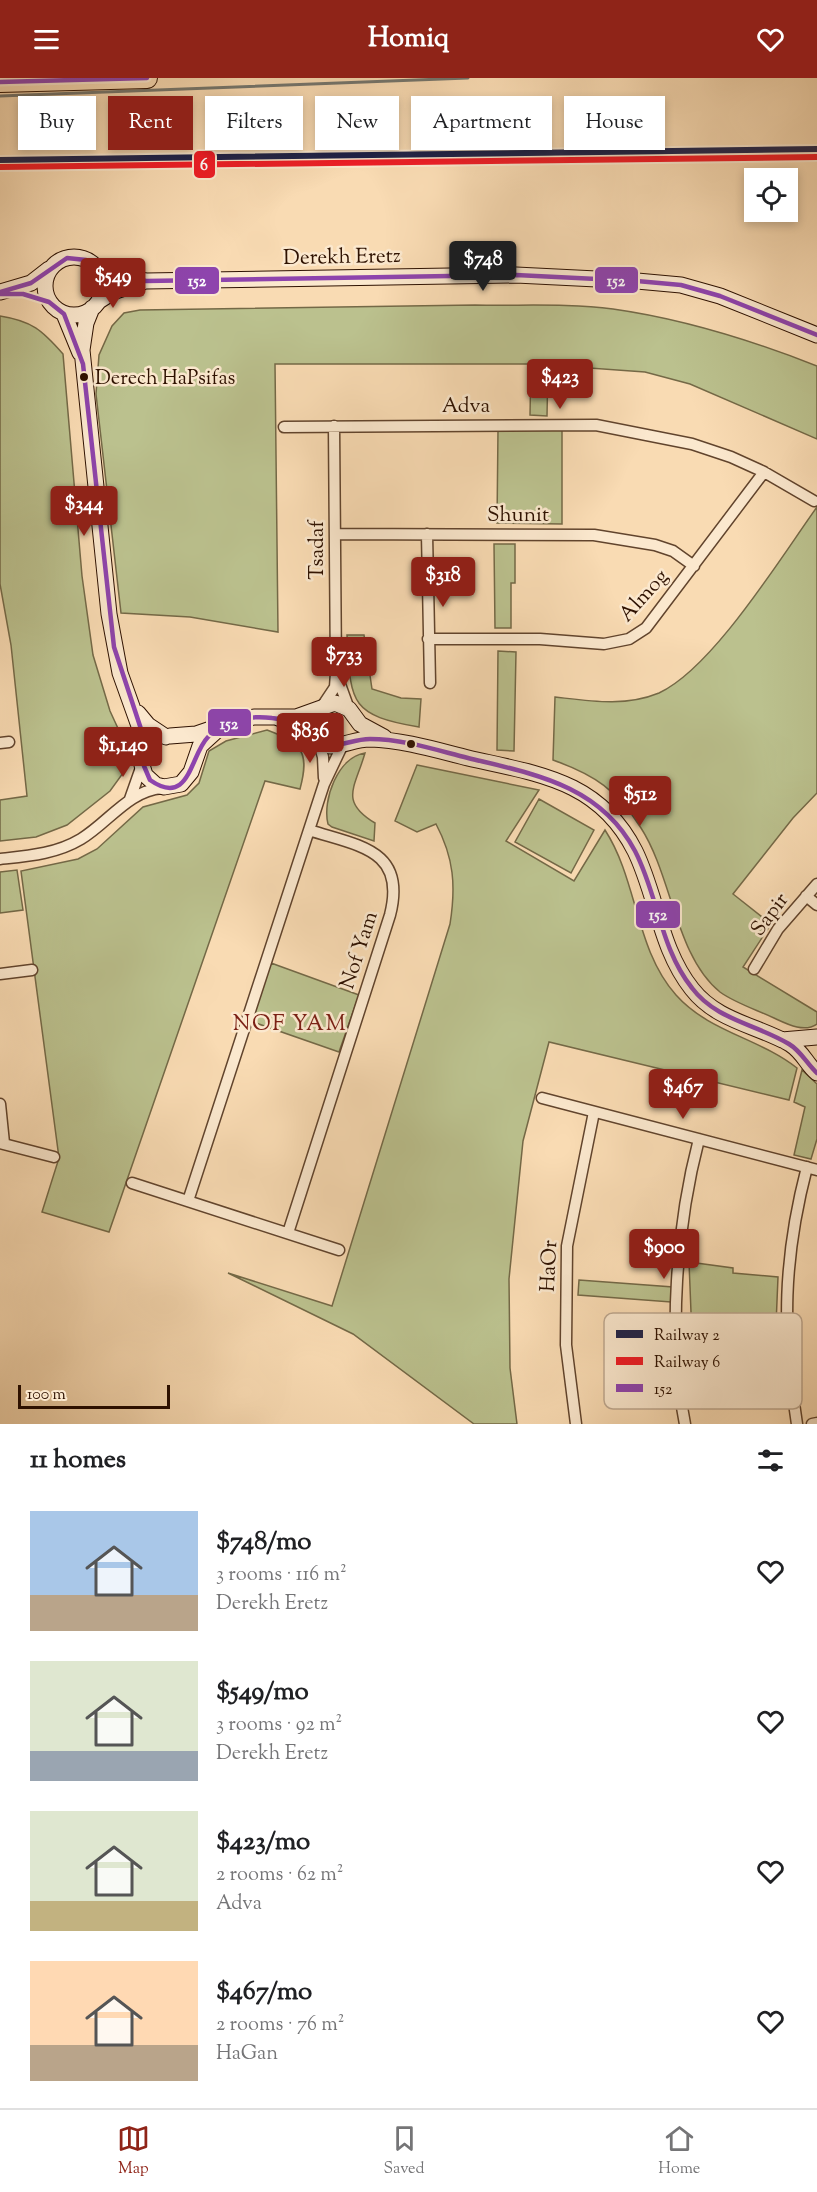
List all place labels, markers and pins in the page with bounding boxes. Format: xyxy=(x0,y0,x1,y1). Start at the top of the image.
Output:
pin: $748 xyxy=(447,241,519,292)
pin: $549 xyxy=(77,258,149,309)
pin: $423 xyxy=(524,359,596,410)
place label: Derech HaPsifas xyxy=(95,365,236,394)
marker: Derech HaPsifas xyxy=(78,371,90,383)
pin: $344 xyxy=(48,486,120,537)
pin: $318 xyxy=(407,557,479,608)
pin: $733 xyxy=(308,637,380,688)
pin: $836 xyxy=(274,713,346,764)
pin: $1,140 xyxy=(74,727,172,778)
unlabelled marker xyxy=(405,738,417,750)
pin: $512 xyxy=(604,776,676,827)
pin: $467 xyxy=(647,1069,719,1120)
pin: $900 xyxy=(628,1229,700,1280)

